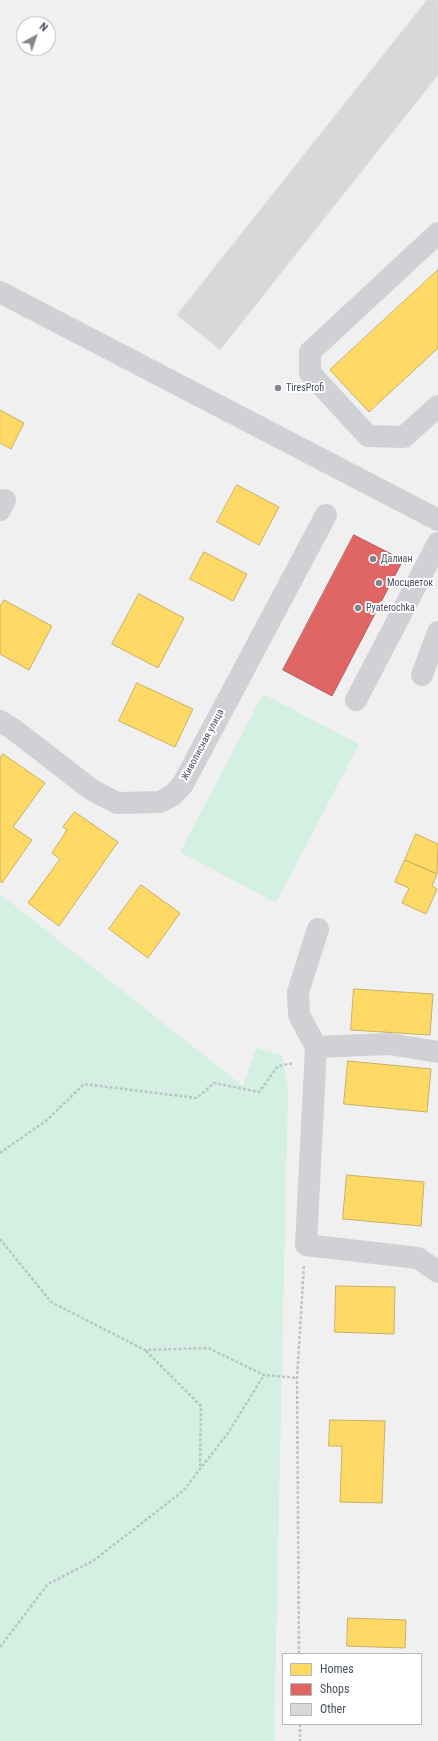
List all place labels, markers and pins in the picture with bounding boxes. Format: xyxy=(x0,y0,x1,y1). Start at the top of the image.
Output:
place label: TiresProfi xyxy=(286,382,324,394)
marker: TiresProfi xyxy=(273,383,283,393)
place label: Далиан xyxy=(381,553,412,565)
marker: Далиан xyxy=(368,554,378,564)
place label: Мосцветок xyxy=(387,577,433,589)
marker: Мосцветок xyxy=(374,578,384,588)
place label: Pyaterochka xyxy=(366,602,415,614)
marker: Pyaterochka xyxy=(353,603,363,613)

